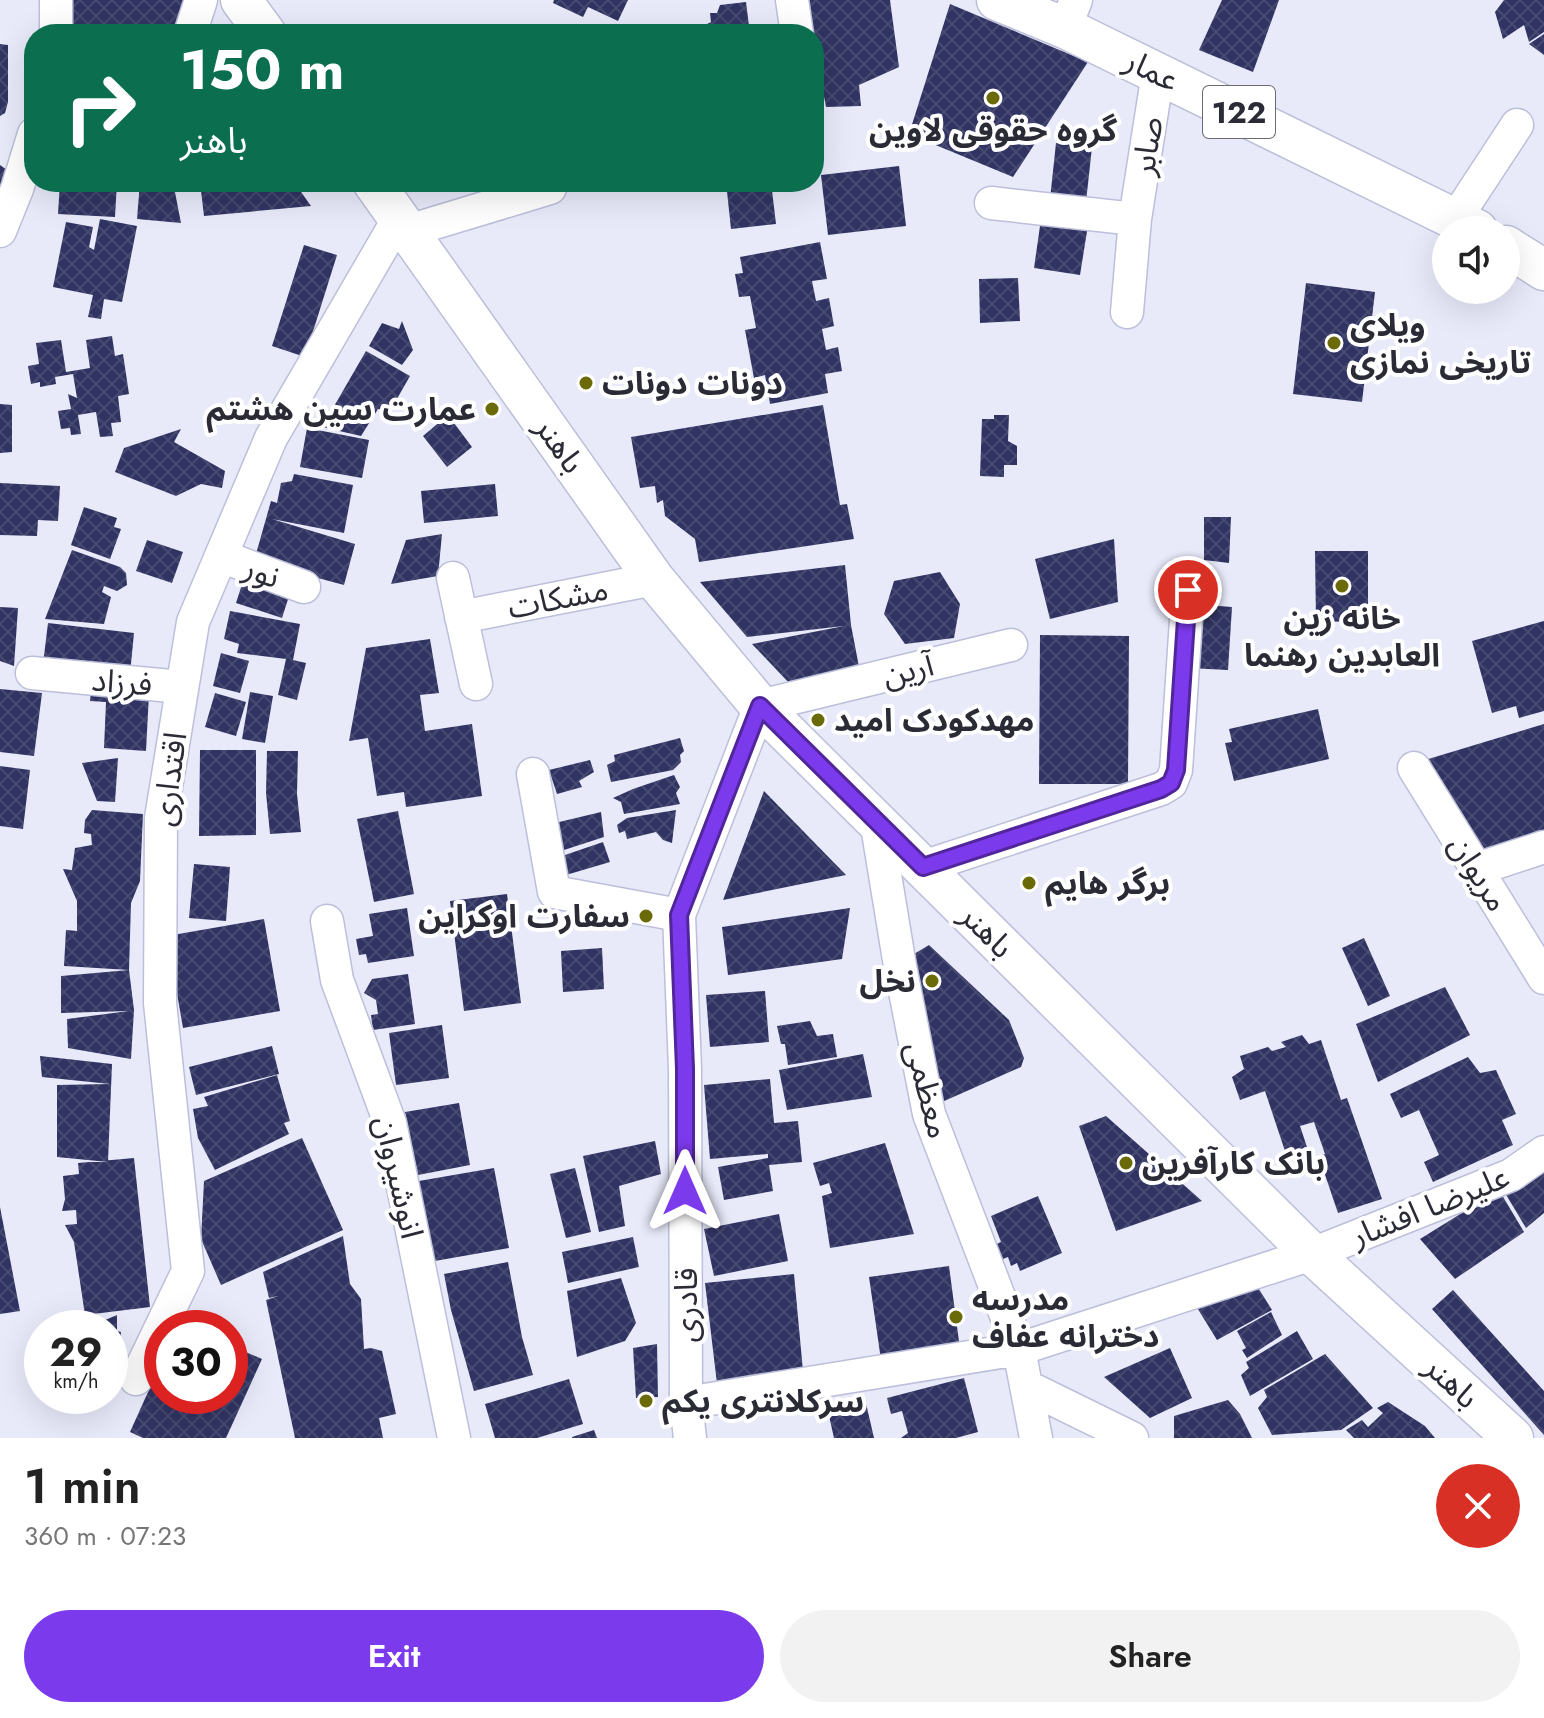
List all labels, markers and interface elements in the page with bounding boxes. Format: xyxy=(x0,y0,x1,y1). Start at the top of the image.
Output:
text: 150 m xyxy=(180,29,344,110)
street label: عمار xyxy=(1116,37,1187,103)
icon: right xyxy=(48,56,152,160)
road number: 122 xyxy=(1203,86,1275,138)
marker: گروه حقوقی لاوین xyxy=(984,89,1002,107)
place label: گروه حقوقی لاوین xyxy=(869,107,1118,153)
street label: صابر xyxy=(1119,113,1174,180)
text: باهنر xyxy=(180,114,247,166)
map controls xyxy=(1432,216,1520,304)
button: sound xyxy=(1432,216,1520,304)
place label: ویلای تاریخی نمازی xyxy=(1350,302,1531,385)
marker: ویلای تاریخی نمازی xyxy=(1325,334,1343,352)
place label: دونات دونات xyxy=(602,360,783,406)
marker: دونات دونات xyxy=(577,374,595,392)
place label: عمارت سین هشتم xyxy=(206,386,476,433)
marker: عمارت سین هشتم xyxy=(483,400,501,418)
street label: باهنر xyxy=(523,406,596,483)
street label: نور xyxy=(237,544,287,600)
pin xyxy=(1154,556,1222,624)
street label: مشکات xyxy=(504,566,612,630)
icon: arrive xyxy=(1166,568,1210,612)
marker: خانه زین العابدین رهنما xyxy=(1333,577,1351,595)
place label: خانه زین العابدین رهنما xyxy=(1244,595,1440,678)
street label: آرین xyxy=(878,641,940,699)
street label: فرزاد xyxy=(90,656,154,708)
place label: مهدکودک امید xyxy=(834,697,1034,743)
marker: مهدکودک امید xyxy=(809,711,827,729)
street label: اقتداری xyxy=(140,729,198,829)
street label: مریوان xyxy=(1438,826,1520,920)
place label: برگر هایم xyxy=(1045,860,1170,907)
marker: برگر هایم xyxy=(1020,874,1038,892)
place label: سفارت اوکراین xyxy=(418,893,630,939)
street label: باهنر xyxy=(949,893,1024,968)
marker: سفارت اوکراین xyxy=(637,907,655,925)
place label: نخل xyxy=(860,958,916,1004)
marker: نخل xyxy=(923,972,941,990)
street label: معظمی xyxy=(894,1037,962,1143)
street label: انوشیروان xyxy=(363,1111,435,1243)
place label: بانک کارآفرین xyxy=(1142,1140,1325,1186)
position arrow xyxy=(643,1149,727,1233)
street label: علیرضا افشار xyxy=(1343,1153,1516,1259)
marker: بانک کارآفرین xyxy=(1117,1154,1135,1172)
street label: قادری xyxy=(663,1268,709,1342)
place label: مدرسه دخترانه عفاف xyxy=(972,1276,1159,1359)
marker: مدرسه دخترانه عفاف xyxy=(947,1308,965,1326)
speed limit sign: 30 xyxy=(144,1310,248,1414)
text: 29 xyxy=(50,1323,103,1381)
street label: باهنر xyxy=(1414,1344,1490,1419)
text: km/h xyxy=(53,1367,99,1396)
place label: سرکلانتری یکم xyxy=(662,1378,864,1425)
marker: سرکلانتری یکم xyxy=(637,1392,655,1410)
text: 1 min xyxy=(24,1452,141,1521)
button: close xyxy=(1436,1464,1520,1548)
text: 360 m · 07:23 xyxy=(24,1517,186,1555)
button: Exit xyxy=(24,1610,764,1702)
button: Share xyxy=(780,1610,1520,1702)

